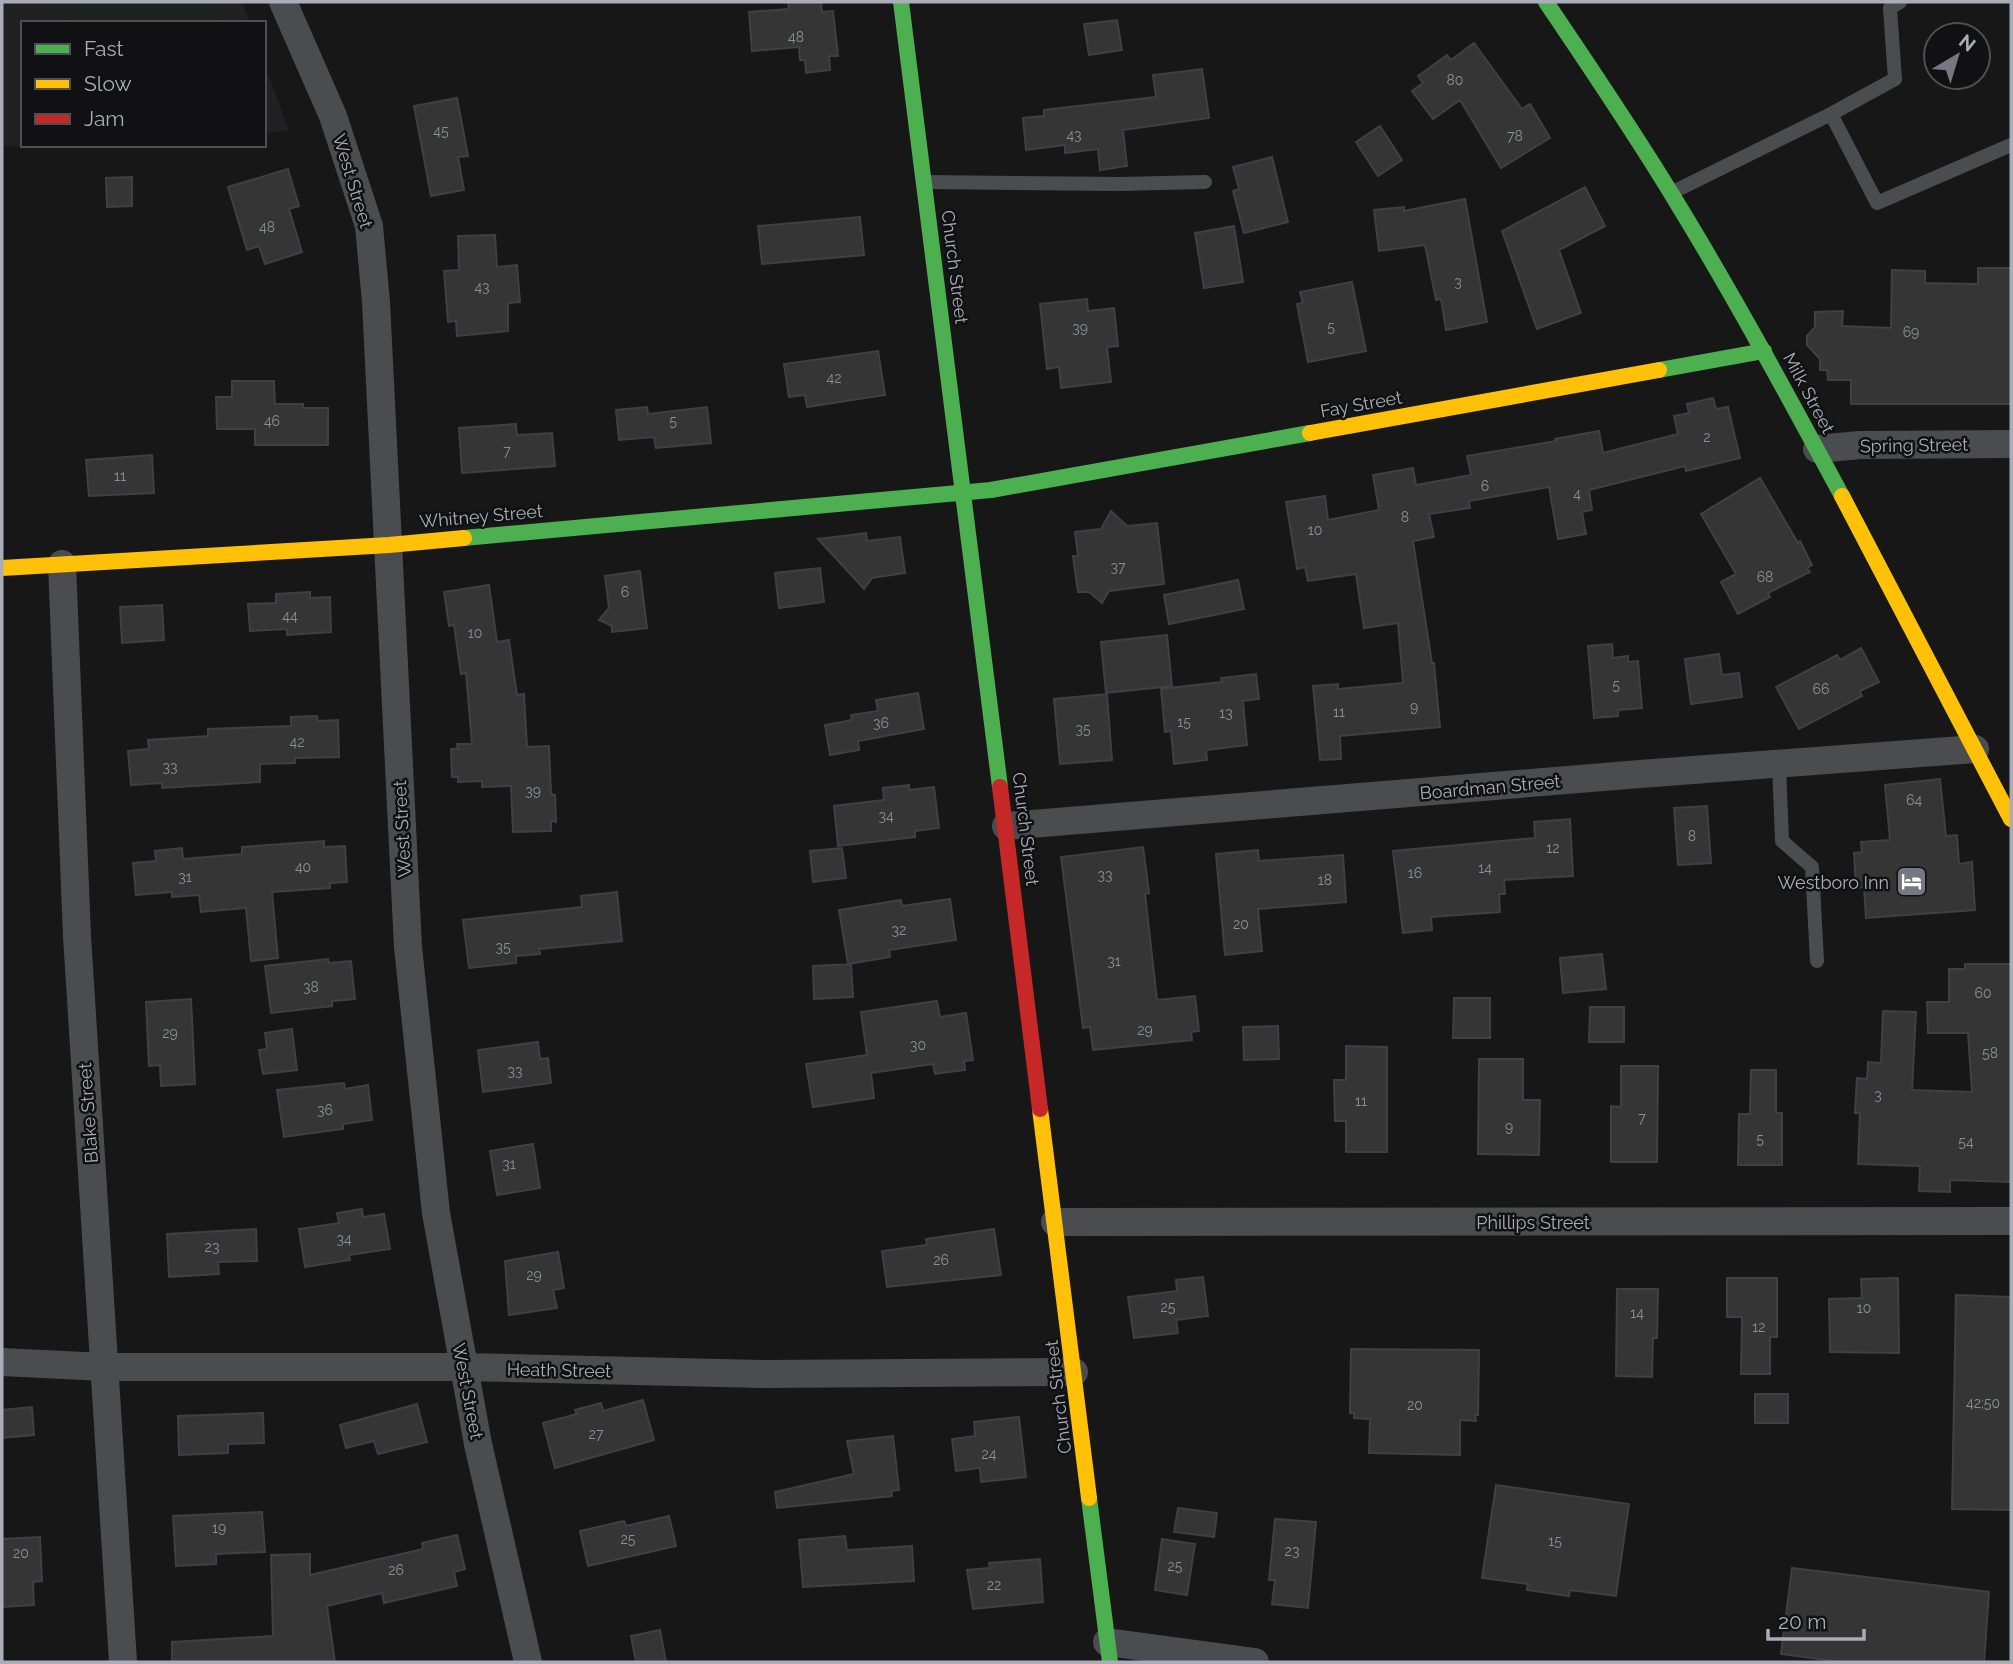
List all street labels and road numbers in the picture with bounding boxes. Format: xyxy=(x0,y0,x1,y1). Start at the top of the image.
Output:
street label: West Street xyxy=(329,131,377,231)
street label: Church Street xyxy=(938,209,972,325)
street label: Milk Street xyxy=(1779,349,1839,437)
street label: Fay Street xyxy=(1318,386,1404,422)
street label: Spring Street xyxy=(1860,434,1968,456)
street label: Whitney Street xyxy=(418,500,544,532)
street label: Boardman Street xyxy=(1419,770,1561,804)
street label: Church Street xyxy=(1009,771,1043,887)
street label: West Street xyxy=(389,780,415,878)
street label: Blake Street xyxy=(74,1062,102,1164)
street label: Phillips Street xyxy=(1476,1212,1590,1233)
street label: Church Street xyxy=(1041,1339,1075,1455)
street label: West Street xyxy=(448,1341,488,1441)
street label: Heath Street xyxy=(507,1359,611,1381)

